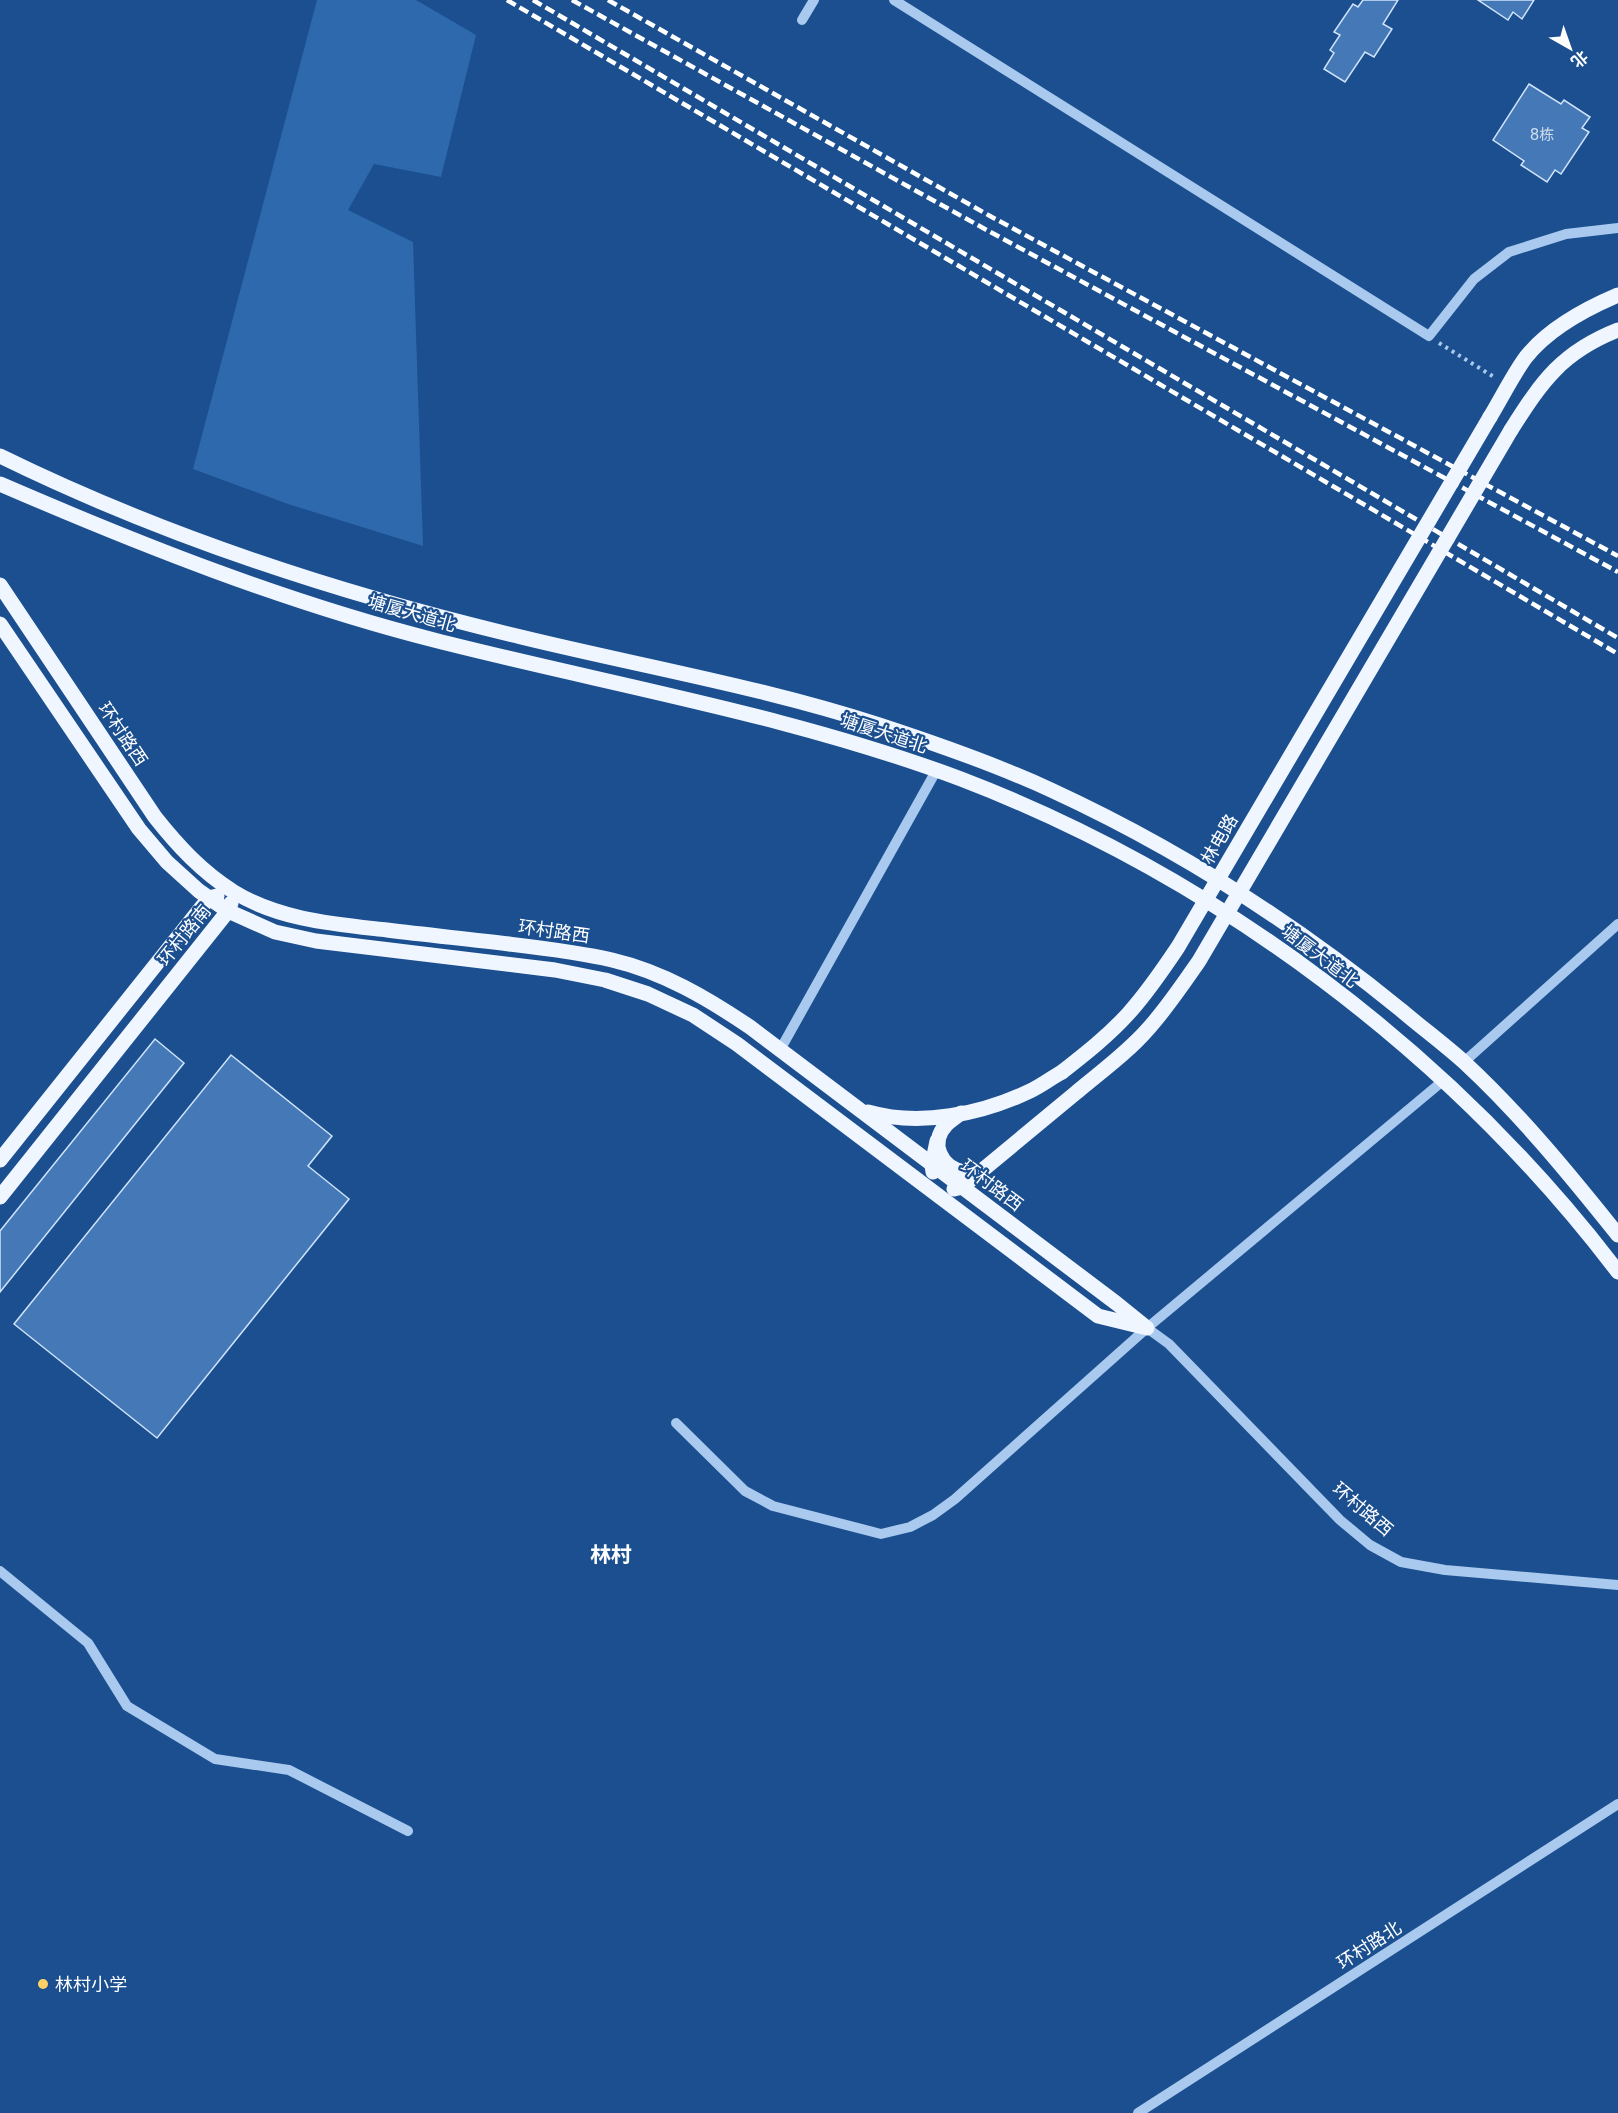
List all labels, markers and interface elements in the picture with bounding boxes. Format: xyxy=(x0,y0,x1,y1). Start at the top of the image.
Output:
north arrow xyxy=(1540,18,1600,78)
text: 北 xyxy=(1567,47,1592,72)
house number: 8栋 xyxy=(1530,126,1554,144)
street label: 塘厦大道北 xyxy=(366,591,458,635)
street label: 环村路西 xyxy=(94,698,152,770)
street label: 塘厦大道北 xyxy=(838,709,930,757)
street label: 林电路 xyxy=(1196,810,1242,868)
street label: 环村路南 xyxy=(153,900,215,970)
street label: 环村路西 xyxy=(517,916,591,946)
street label: 塘厦大道北 xyxy=(1278,921,1362,991)
street label: 环村路西 xyxy=(957,1155,1027,1215)
street label: 环村路西 xyxy=(1329,1478,1397,1540)
district label: 林村 xyxy=(590,1543,632,1567)
street label: 环村路北 xyxy=(1333,1917,1405,1973)
place label: 林村小学 xyxy=(55,1974,127,1995)
marker: 林村小学 xyxy=(36,1977,50,1991)

